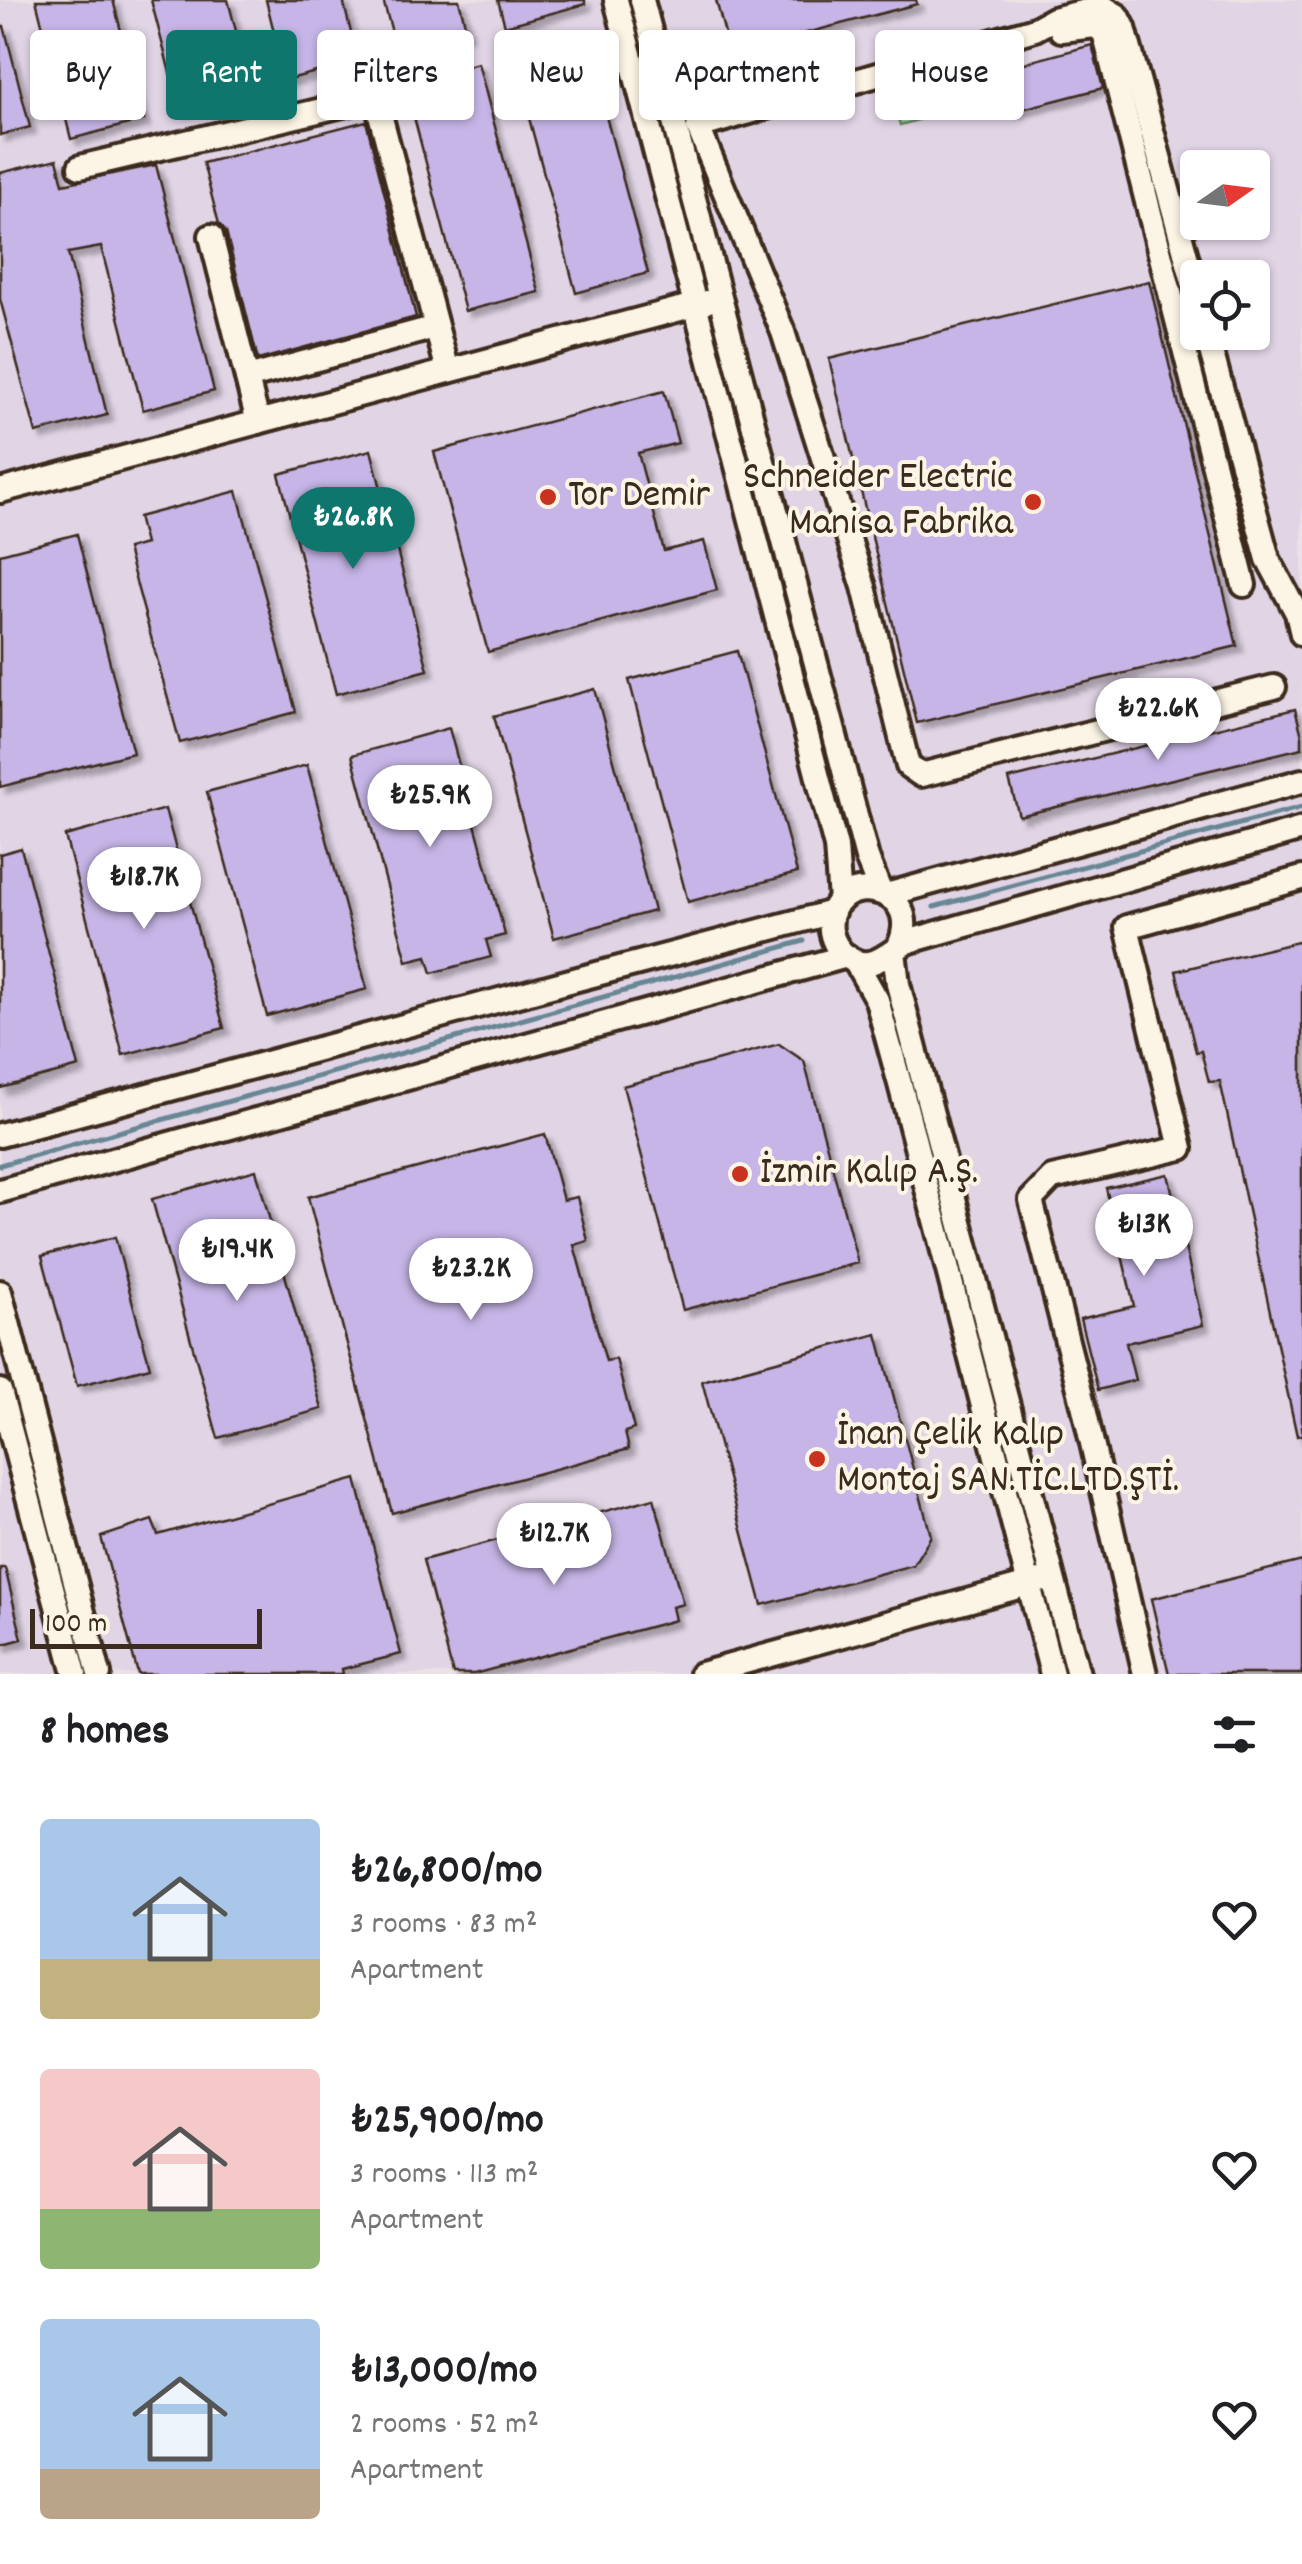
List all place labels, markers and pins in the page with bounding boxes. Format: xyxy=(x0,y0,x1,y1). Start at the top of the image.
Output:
place label: Schneider Electric Manisa Fabrika xyxy=(743,451,1014,554)
place label: Tor Demir xyxy=(568,469,710,526)
marker: Tor Demir xyxy=(537,486,559,508)
pin: ₺26.8K xyxy=(272,487,434,572)
marker: Schneider Electric Manisa Fabrika xyxy=(1022,491,1044,513)
pin: ₺22.6K xyxy=(1077,678,1239,763)
pin: ₺25.9K xyxy=(349,765,511,850)
pin: ₺18.7K xyxy=(63,847,225,932)
place label: İzmir Kalıp A.Ş. xyxy=(760,1146,978,1203)
marker: İzmir Kalıp A.Ş. xyxy=(729,1163,751,1185)
pin: ₺13K xyxy=(1085,1194,1203,1279)
pin: ₺19.4K xyxy=(156,1219,318,1304)
pin: ₺23.2K xyxy=(390,1238,552,1323)
place label: İnan Çelik Kalıp Montaj SAN.TİC.LTD.ŞTİ. xyxy=(837,1408,1179,1511)
marker: İnan Çelik Kalıp Montaj SAN.TİC.LTD.ŞTİ. xyxy=(806,1448,828,1470)
pin: ₺12.7K xyxy=(473,1503,635,1588)

